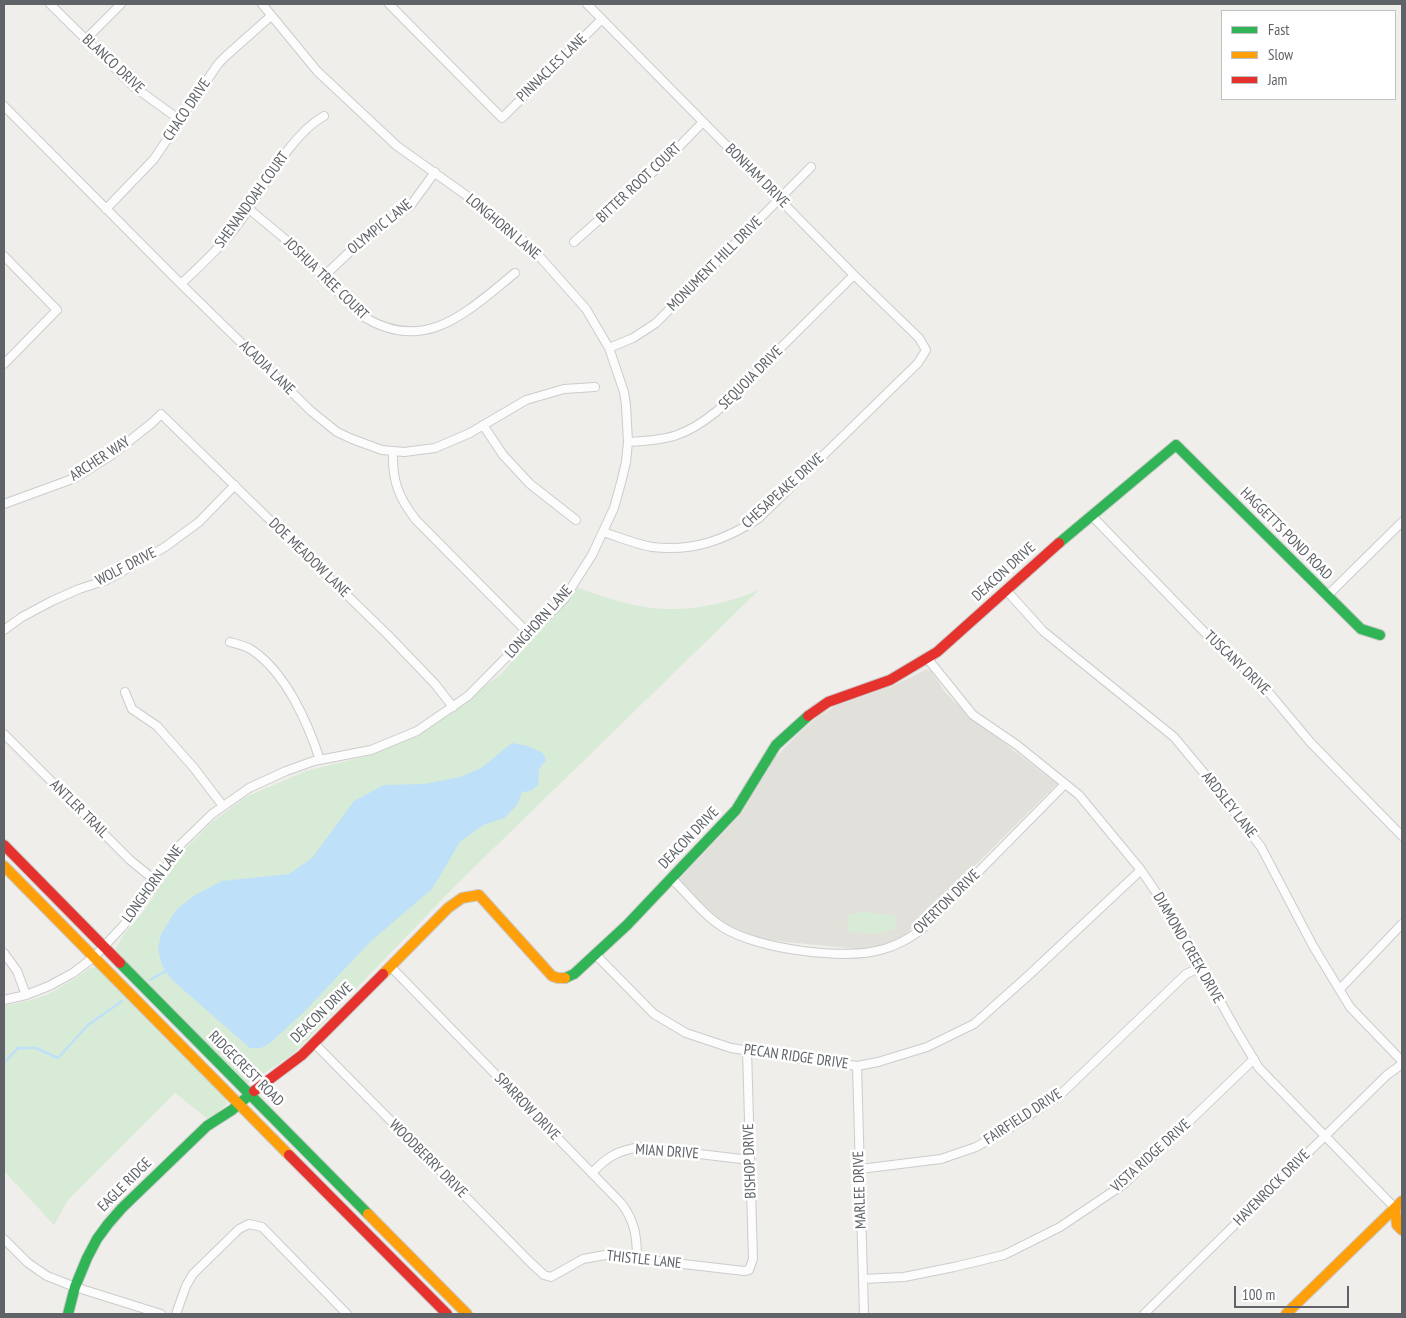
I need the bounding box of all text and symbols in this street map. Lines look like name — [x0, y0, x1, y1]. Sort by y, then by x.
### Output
legend — [1221, 10, 1396, 100]
text: Fast — [1268, 20, 1289, 39]
street label: PINNACLES LANE — [513, 30, 591, 106]
street label: BLANCO DRIVE — [78, 31, 148, 97]
text: Slow — [1268, 45, 1293, 64]
text: Jam — [1268, 70, 1287, 89]
street label: CHACO DRIVE — [160, 75, 214, 145]
street label: BITTER ROOT COURT — [593, 139, 685, 227]
street label: BONHAM DRIVE — [721, 140, 793, 212]
street label: SHENANDOAH COURT — [211, 149, 293, 251]
street label: LONGHORN LANE — [462, 191, 544, 263]
street label: OLYMPIC LANE — [344, 196, 416, 258]
street label: MONUMENT HILL DRIVE — [664, 213, 766, 315]
street label: JOSHUA TREE COURT — [280, 234, 372, 324]
street label: ACADIA LANE — [236, 337, 298, 399]
street label: SEQUOIA DRIVE — [715, 342, 787, 414]
street label: ARCHER WAY — [66, 433, 134, 485]
street label: CHESAPEAKE DRIVE — [738, 449, 828, 533]
street label: HAGGETTS POND ROAD — [1236, 484, 1336, 584]
street label: DOE MEADOW LANE — [265, 515, 353, 601]
street label: DEACON DRIVE — [969, 539, 1039, 605]
street label: WOLF DRIVE — [93, 544, 159, 590]
street label: LONGHORN LANE — [502, 582, 576, 662]
street label: TUSCANY DRIVE — [1200, 627, 1274, 699]
street label: ARDSLEY LANE — [1198, 768, 1260, 842]
street label: ANTLER TRAIL — [46, 776, 112, 842]
street label: DEACON DRIVE — [655, 803, 723, 873]
street label: LONGHORN LANE — [119, 842, 187, 926]
street label: OVERTON DRIVE — [910, 866, 984, 938]
street label: DIAMOND CREEK DRIVE — [1149, 889, 1227, 1007]
street label: DEACON DRIVE — [287, 979, 357, 1047]
street label: RIDGECREST ROAD — [205, 1028, 287, 1110]
street label: PECAN RIDGE DRIVE — [742, 1041, 850, 1073]
street label: SPARROW DRIVE — [490, 1070, 564, 1144]
street label: FAIRFIELD DRIVE — [981, 1085, 1065, 1149]
street label: WOODBERRY DRIVE — [385, 1116, 471, 1202]
street label: VISTA RIDGE DRIVE — [1108, 1116, 1194, 1196]
street label: BISHOP DRIVE — [740, 1123, 760, 1199]
street label: MIAN DRIVE — [635, 1141, 699, 1163]
street label: HAVENROCK DRIVE — [1230, 1146, 1314, 1230]
street label: MARLEE DRIVE — [850, 1151, 870, 1229]
street label: EAGLE RIDGE — [94, 1154, 156, 1216]
street label: THISTLE LANE — [606, 1247, 682, 1273]
scale bar — [1236, 1276, 1351, 1308]
text: 100 m — [1242, 1285, 1275, 1304]

